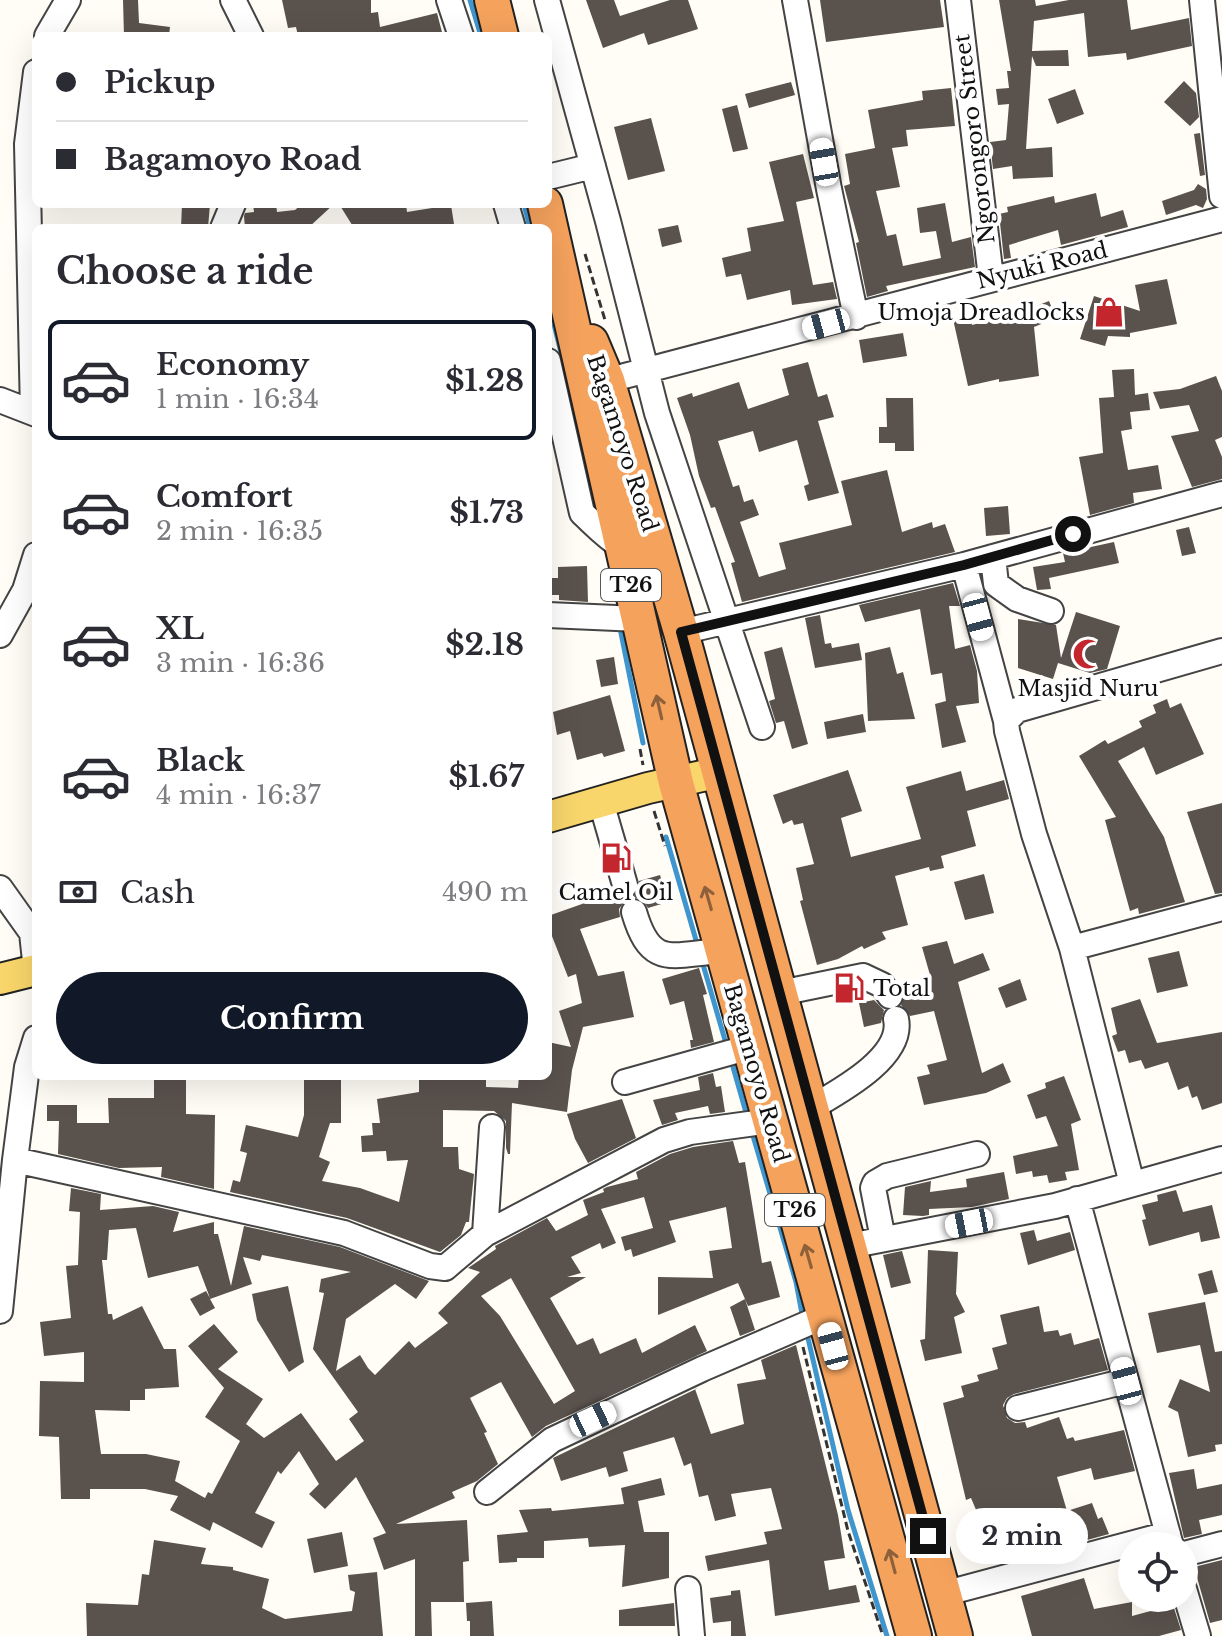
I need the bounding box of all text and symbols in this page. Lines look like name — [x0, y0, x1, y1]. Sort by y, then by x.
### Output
street label: Ngorongoro Street — [948, 32, 1001, 245]
text: Pickup — [104, 64, 215, 101]
car — [808, 136, 840, 188]
text: Bagamoyo Road — [104, 141, 361, 178]
street label: Nyuki Road — [974, 236, 1111, 295]
text: Choose a ride — [56, 249, 313, 294]
shop icon: Umoja Dreadlocks — [1092, 295, 1126, 329]
place label: Umoja Dreadlocks — [878, 299, 1085, 326]
car — [800, 306, 852, 342]
icon: car — [60, 344, 132, 416]
text: Economy — [156, 346, 309, 383]
street label: Bagamoyo Road — [581, 351, 664, 535]
text: $1.28 — [445, 362, 524, 399]
text: 1 min · 16:34 — [156, 383, 319, 415]
icon: car — [60, 476, 132, 548]
text: Comfort — [156, 478, 293, 515]
text: $1.73 — [450, 494, 524, 531]
text: 2 min · 16:35 — [156, 515, 323, 547]
route start — [1055, 516, 1091, 552]
road number: T26 — [601, 569, 661, 601]
car — [960, 591, 996, 643]
icon: car — [60, 608, 132, 680]
text: XL — [156, 610, 204, 647]
text: $2.18 — [445, 626, 524, 663]
mosque icon: Masjid Nuru — [1071, 637, 1105, 671]
text: 3 min · 16:36 — [156, 647, 325, 679]
place label: Masjid Nuru — [1018, 675, 1159, 702]
one-way arrow — [651, 695, 666, 720]
icon: car — [60, 740, 132, 812]
text: Black — [156, 742, 244, 779]
text: $1.67 — [448, 758, 524, 795]
text: 4 min · 16:37 — [156, 779, 320, 811]
fuel station icon: Camel Oil — [599, 841, 633, 875]
icon: cash — [56, 870, 100, 914]
text: Cash — [120, 874, 195, 911]
text: 490 m — [442, 876, 528, 908]
place label: Camel Oil — [559, 879, 673, 906]
one-way arrow — [700, 886, 715, 912]
fuel station icon: Total — [832, 971, 866, 1005]
button: Confirm — [56, 972, 528, 1064]
place label: Total — [873, 975, 930, 1002]
street label: Bagamoyo Road — [718, 981, 795, 1166]
road number: T26 — [765, 1194, 825, 1226]
car — [943, 1207, 995, 1239]
one-way arrow — [800, 1244, 815, 1270]
car — [815, 1320, 851, 1372]
car — [1108, 1355, 1144, 1407]
car — [566, 1398, 620, 1440]
callout: 2 min — [956, 1508, 1088, 1564]
route end — [910, 1518, 946, 1554]
text: 2 min — [982, 1520, 1062, 1552]
map controls — [1118, 1532, 1198, 1612]
button: locate — [1118, 1532, 1198, 1612]
one-way arrow — [884, 1548, 899, 1574]

